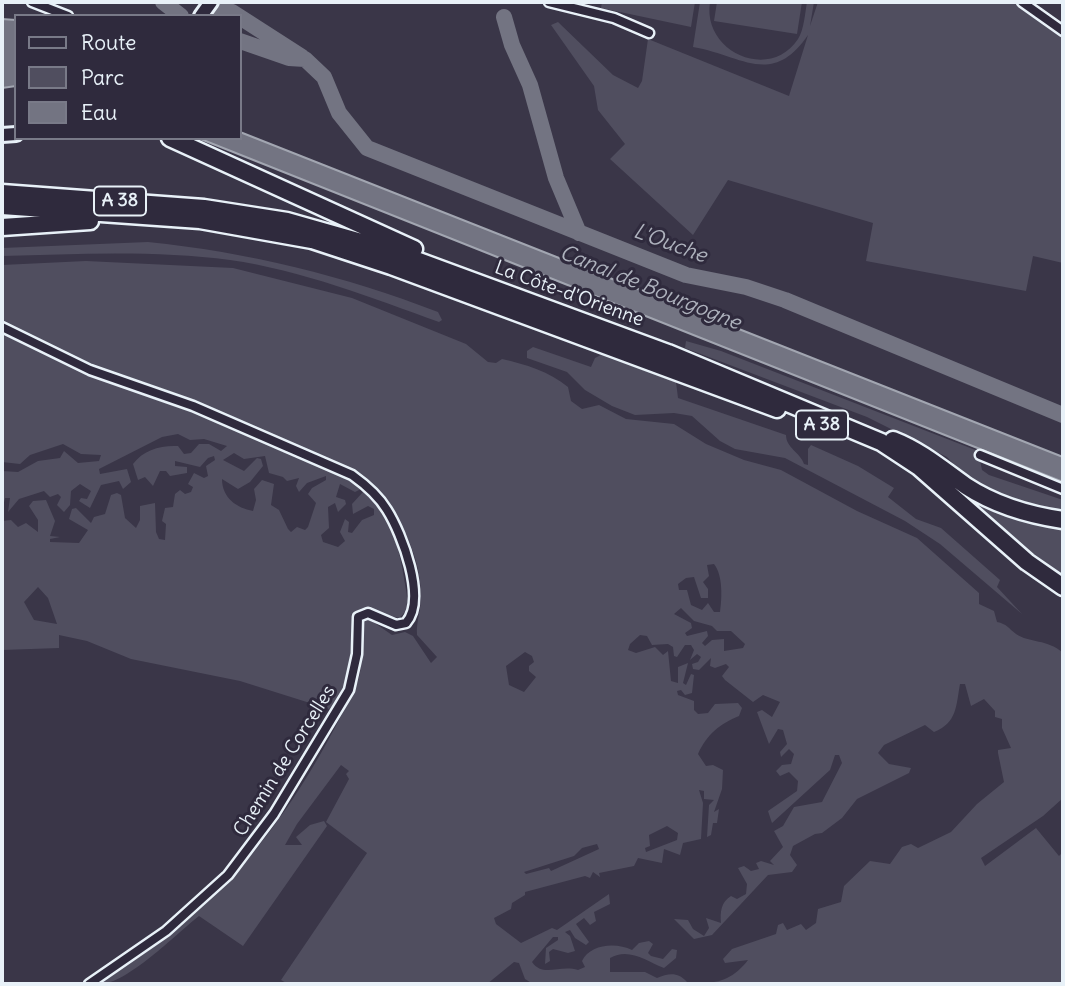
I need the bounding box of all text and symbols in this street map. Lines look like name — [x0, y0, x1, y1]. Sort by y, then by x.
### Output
legend — [14, 14, 242, 140]
text: Route — [81, 29, 136, 56]
text: Parc — [81, 64, 124, 91]
text: Eau — [81, 99, 117, 126]
road number: A 38 — [94, 186, 146, 216]
water label: L'Ouche — [630, 219, 710, 269]
water label: Canal de Bourgogne — [556, 240, 744, 336]
street label: La Côte-d'Orienne — [491, 256, 647, 332]
road number: A 38 — [796, 410, 848, 440]
street label: Chemin de Corcelles — [229, 681, 341, 841]

